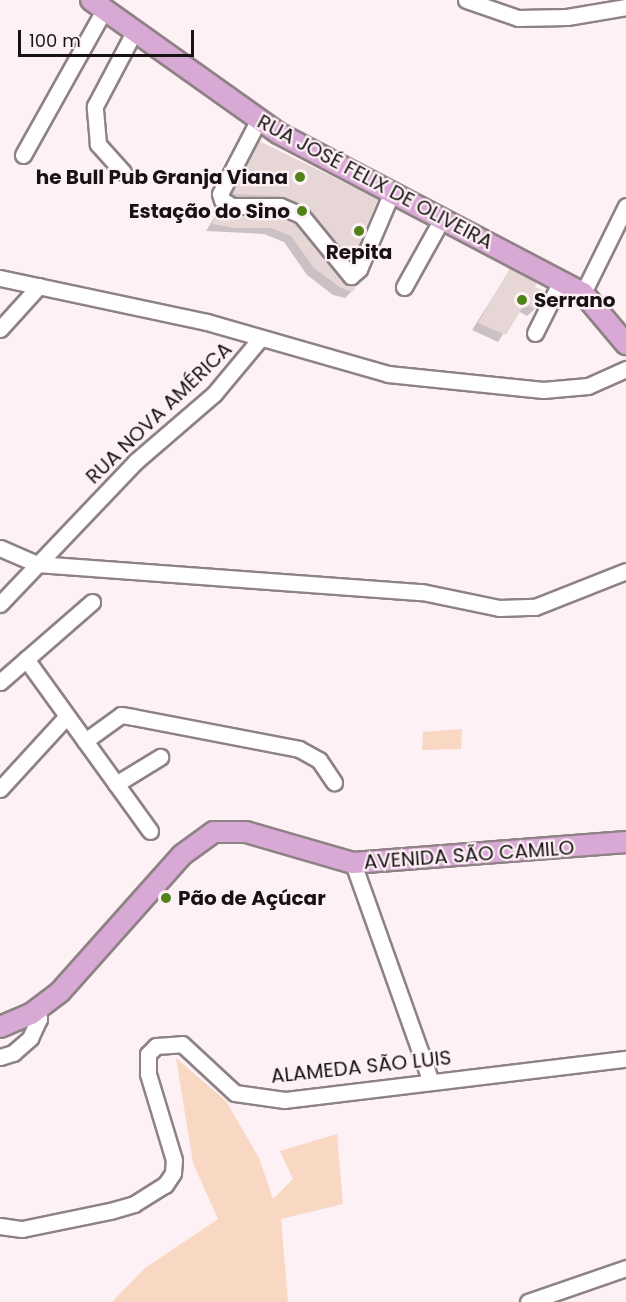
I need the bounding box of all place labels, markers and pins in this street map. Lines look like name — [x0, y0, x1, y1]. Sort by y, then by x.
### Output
place label: he Bull Pub Granja Viana — [36, 165, 288, 189]
marker: he Bull Pub Granja Viana — [293, 170, 307, 184]
place label: Estação do Sino — [129, 199, 290, 223]
marker: Estação do Sino — [295, 204, 309, 218]
marker: Repita — [352, 224, 366, 238]
place label: Repita — [326, 240, 392, 264]
place label: Serrano — [534, 288, 616, 312]
marker: Serrano — [515, 293, 529, 307]
place label: Pão de Açúcar — [178, 886, 326, 910]
marker: Pão de Açúcar — [159, 891, 173, 905]

